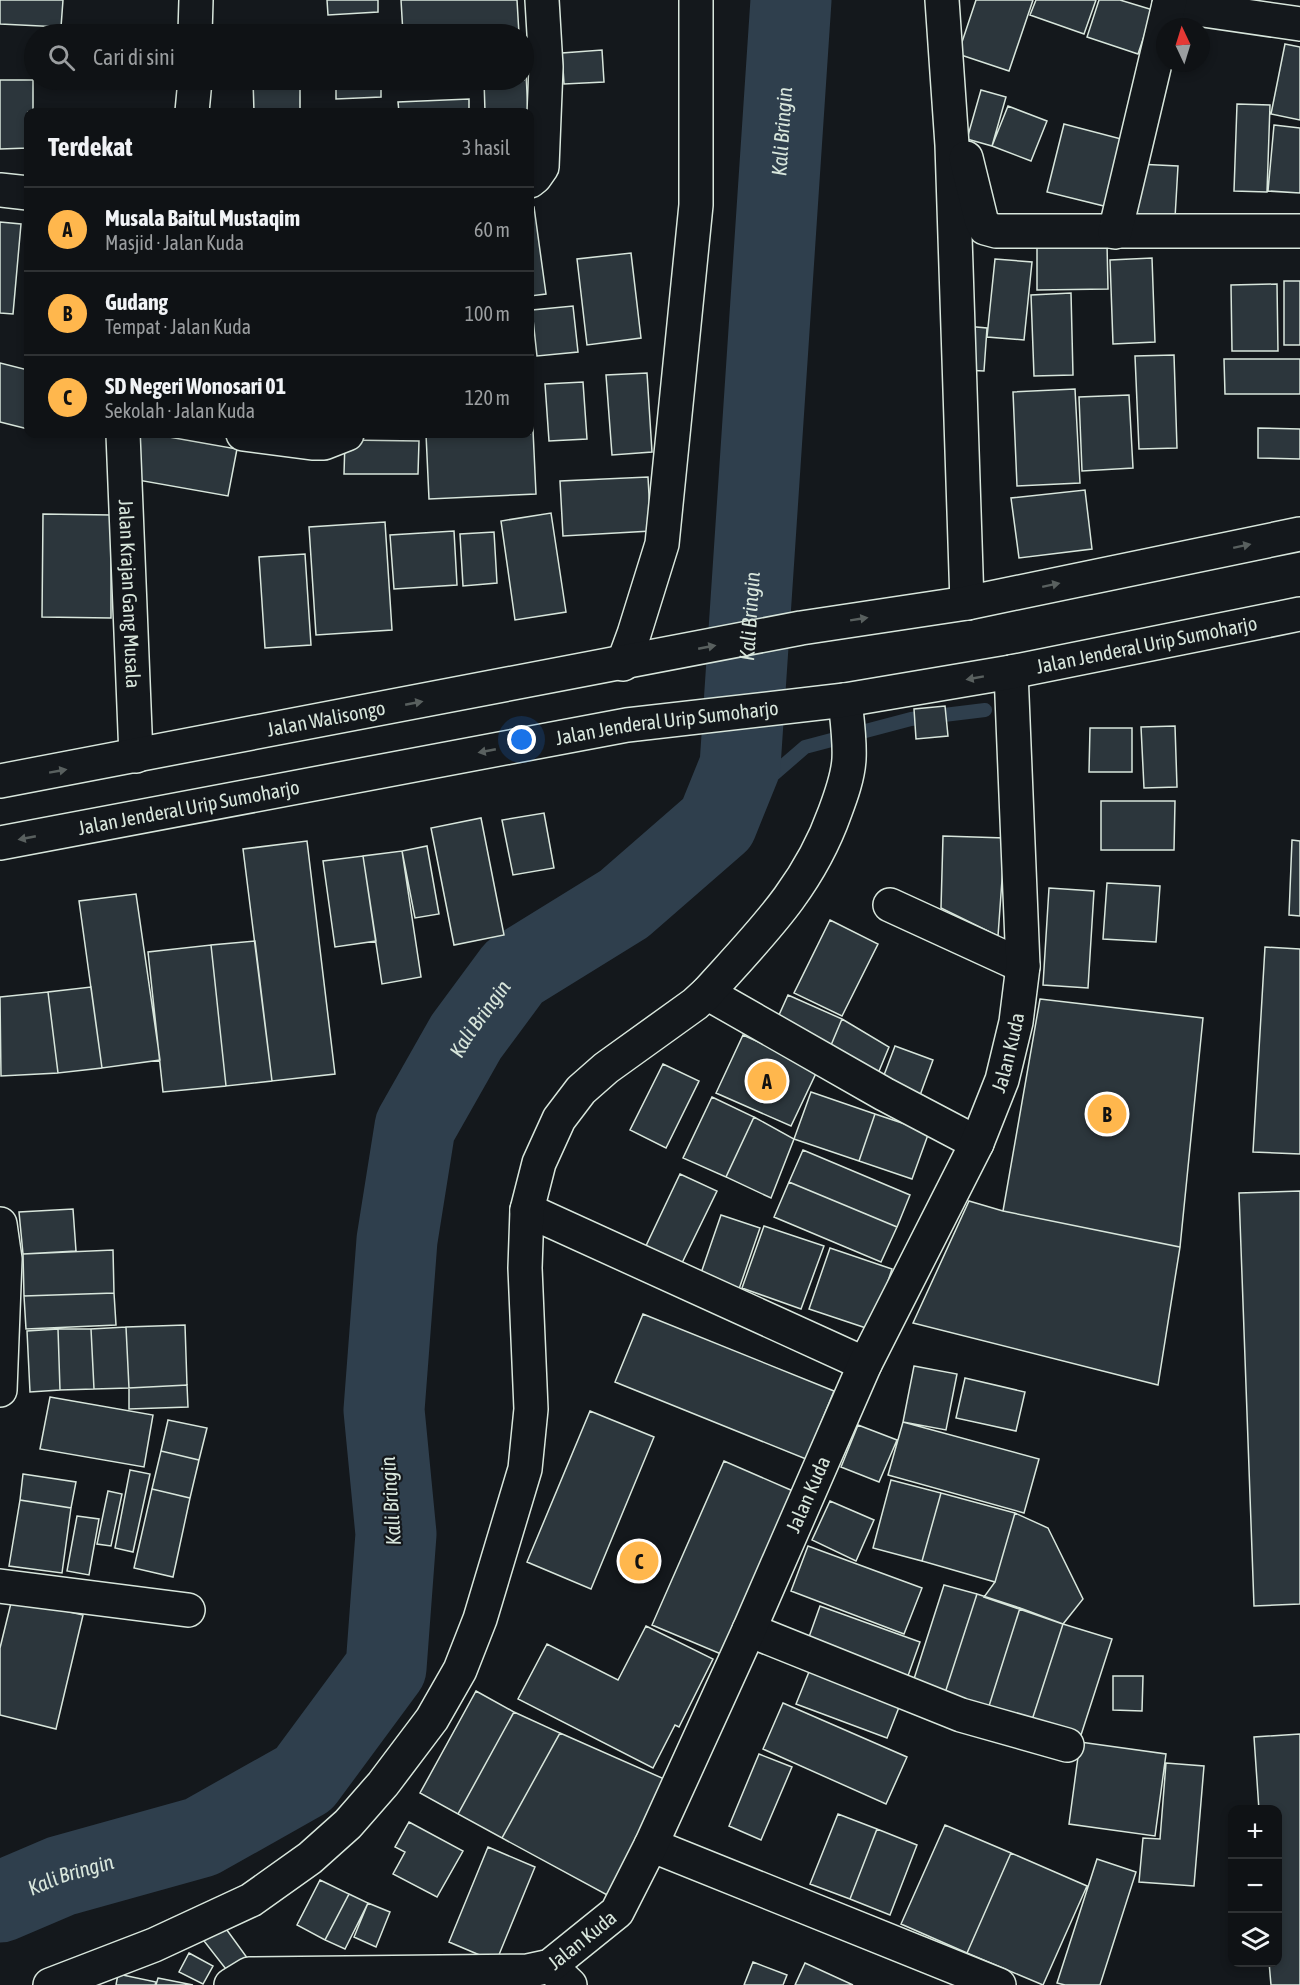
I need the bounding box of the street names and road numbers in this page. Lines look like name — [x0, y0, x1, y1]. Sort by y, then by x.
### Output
street label: Jalan Krajan Gang Musala — [115, 499, 145, 689]
street label: Jalan Jenderal Urip Sumoharjo — [1034, 611, 1259, 678]
street label: Jalan Walisongo — [265, 696, 387, 741]
street label: Jalan Jenderal Urip Sumoharjo — [554, 696, 780, 749]
street label: Jalan Jenderal Urip Sumoharjo — [76, 775, 301, 839]
street label: Jalan Kuda — [986, 1012, 1028, 1095]
street label: Jalan Kuda — [781, 1453, 834, 1536]
street label: Jalan Kuda — [543, 1905, 621, 1974]

